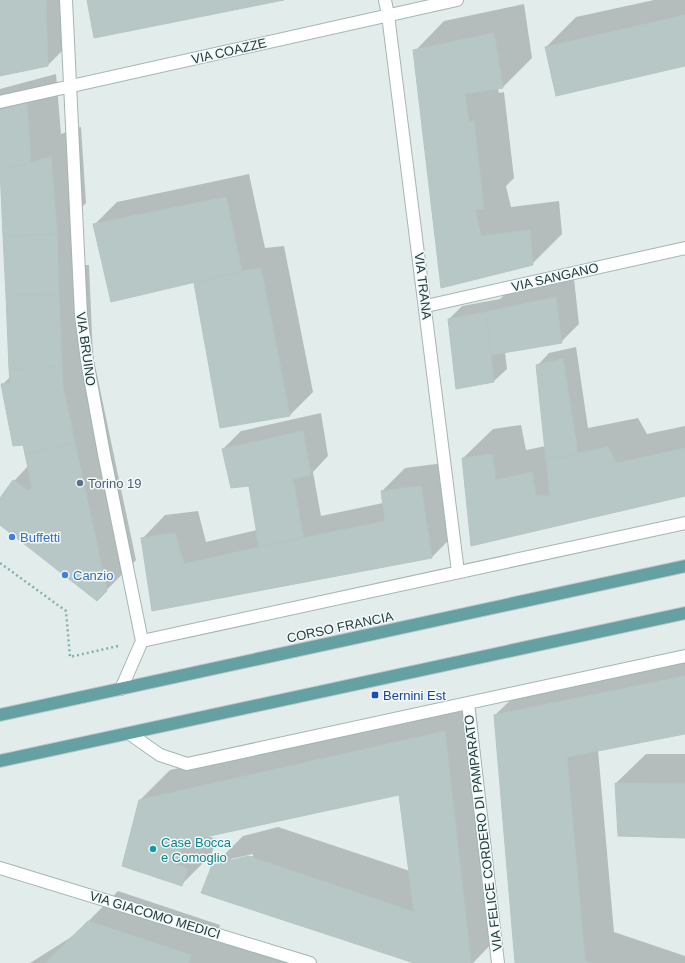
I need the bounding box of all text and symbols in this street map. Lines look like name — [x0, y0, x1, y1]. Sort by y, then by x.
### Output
street label: VIA COAZZE — [190, 35, 268, 67]
street label: VIA TRANA — [411, 251, 435, 321]
street label: VIA SANGANO — [510, 260, 600, 294]
street label: VIA BRUINO — [73, 311, 99, 387]
place label: Torino 19 — [88, 476, 141, 491]
marker: Torino 19 — [75, 478, 85, 488]
place label: Buffetti — [20, 530, 60, 545]
marker: Buffetti — [7, 532, 17, 542]
place label: Canzio — [73, 568, 113, 583]
marker: Canzio — [60, 570, 70, 580]
street label: CORSO FRANCIA — [285, 608, 395, 646]
place label: Bernini Est — [383, 688, 446, 703]
marker: Bernini Est — [370, 690, 380, 700]
street label: VIA FELICE CORDERO DI PAMPARATO — [461, 714, 505, 952]
place label: Case Bocca e Comoglio — [161, 835, 232, 865]
marker: Case Bocca e Comoglio — [148, 844, 158, 854]
street label: VIA GIACOMO MEDICI — [88, 888, 222, 942]

